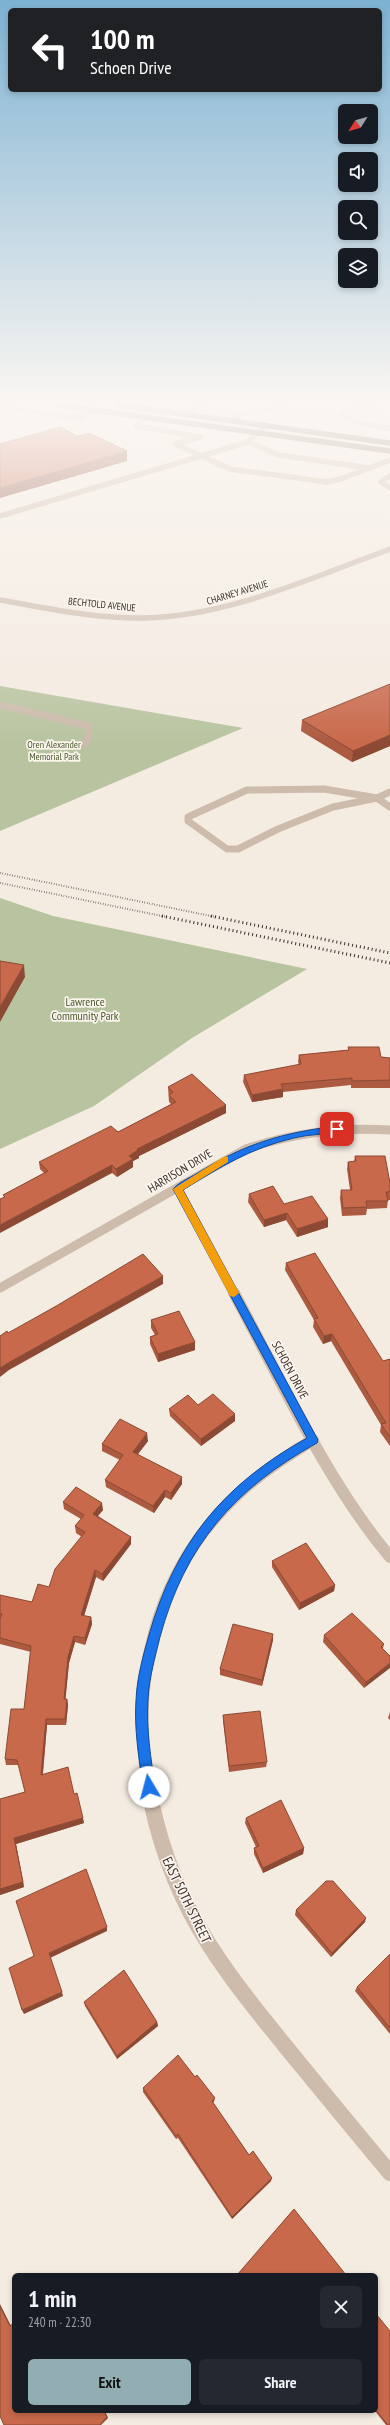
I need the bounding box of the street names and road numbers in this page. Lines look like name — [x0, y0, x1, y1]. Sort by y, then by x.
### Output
street label: CHARNEY AVENUE — [205, 577, 269, 608]
street label: BECHTOLD AVENUE — [67, 594, 136, 615]
street label: HARRISON DRIVE — [145, 1145, 215, 1196]
street label: SCHOEN DRIVE — [269, 1338, 312, 1401]
street label: EAST 50TH STREET — [158, 1854, 216, 1947]

